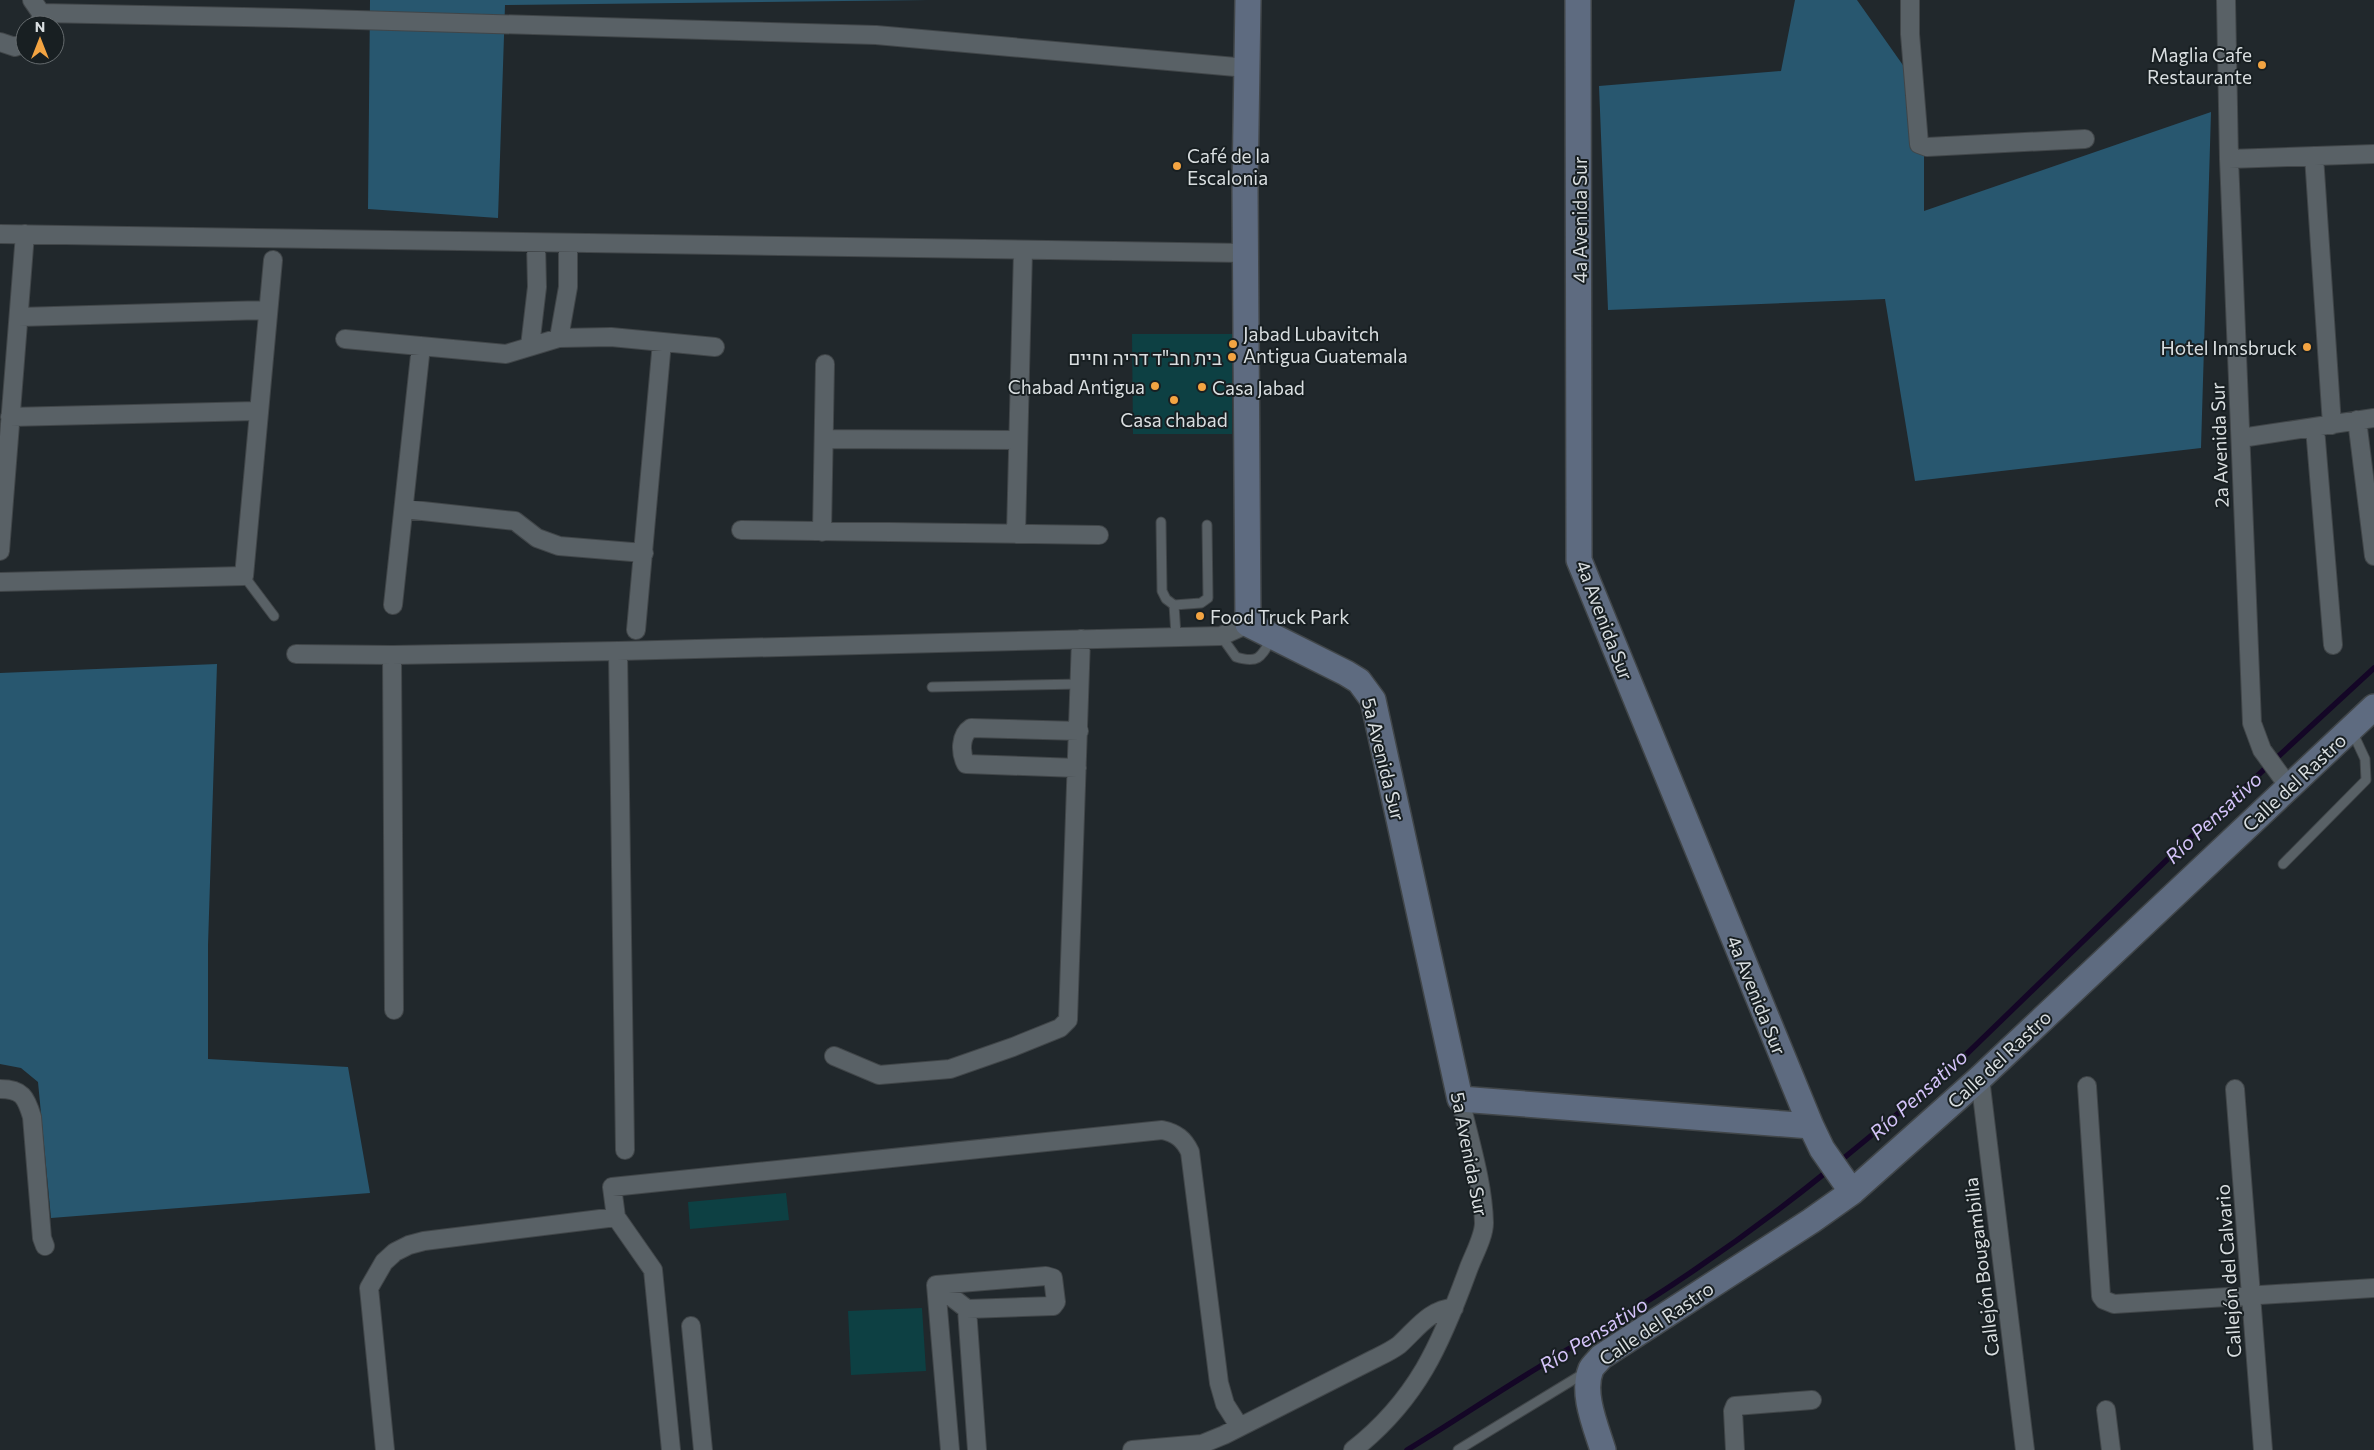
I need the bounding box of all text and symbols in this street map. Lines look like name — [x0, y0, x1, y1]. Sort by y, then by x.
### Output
north arrow — [15, 15, 65, 65]
text: N — [35, 18, 45, 35]
place label: Maglia Cafe Restaurante — [2147, 43, 2252, 88]
marker: Maglia Cafe Restaurante — [2256, 59, 2268, 71]
place label: Café de la Escalonia — [1187, 144, 1270, 189]
street label: 4a Avenida Sur — [1568, 156, 1591, 283]
marker: Café de la Escalonia — [1171, 160, 1183, 172]
place label: Jabad Lubavitch Antigua Guatemala — [1243, 322, 1408, 367]
place label: Hotel Innsbruck — [2161, 336, 2297, 359]
marker: Jabad Lubavitch Antigua Guatemala — [1227, 338, 1239, 350]
marker: Hotel Innsbruck — [2301, 341, 2313, 353]
place label: בית חב"ד דריה וחיים — [1068, 346, 1222, 369]
marker: בית חב"ד דריה וחיים — [1226, 351, 1238, 363]
place label: Chabad Antigua — [1008, 375, 1145, 398]
place label: Casa Jabad — [1212, 376, 1305, 399]
marker: Chabad Antigua — [1149, 380, 1161, 392]
marker: Casa Jabad — [1196, 381, 1208, 393]
street label: 2a Avenida Sur — [2205, 381, 2233, 508]
marker: Casa chabad — [1168, 394, 1180, 406]
place label: Casa chabad — [1120, 408, 1228, 431]
street label: 4a Avenida Sur — [1572, 557, 1639, 684]
place label: Food Truck Park — [1210, 605, 1350, 628]
marker: Food Truck Park — [1194, 610, 1206, 622]
street label: 5a Avenida Sur — [1358, 695, 1410, 823]
street label: Calle del Rastro — [2237, 728, 2351, 836]
water label: Río Pensativo — [2160, 766, 2266, 868]
street label: 4a Avenida Sur — [1723, 932, 1791, 1058]
street label: Calle del Rastro — [1942, 1005, 2056, 1113]
water label: Río Pensativo — [1864, 1044, 1972, 1144]
street label: 5a Avenida Sur — [1447, 1090, 1493, 1218]
street label: Callejón Bougambilia — [1959, 1176, 2003, 1358]
street label: Callejón del Calvario — [2210, 1183, 2246, 1359]
street label: Calle del Rastro — [1594, 1276, 1718, 1370]
water label: Río Pensativo — [1534, 1291, 1652, 1377]

